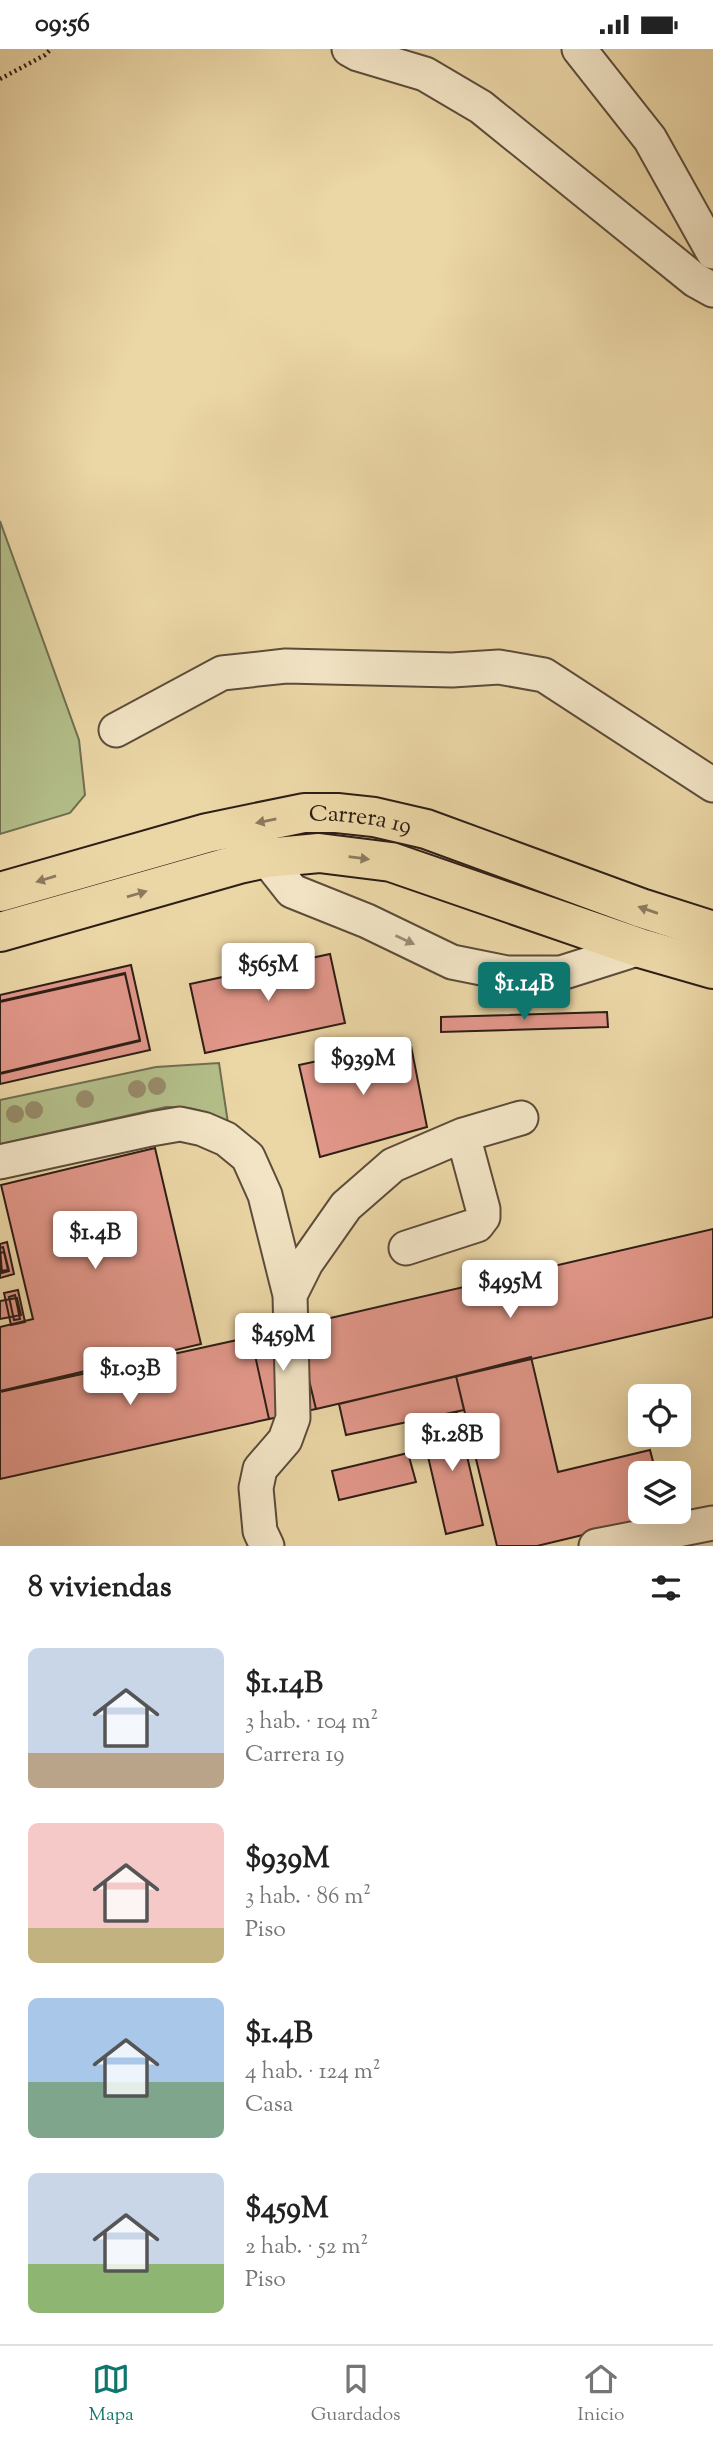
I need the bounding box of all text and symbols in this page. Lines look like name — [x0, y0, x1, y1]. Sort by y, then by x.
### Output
text: 09:56 — [35, 6, 90, 43]
street label: Carrera 19 — [309, 798, 415, 844]
one-way arrow — [255, 815, 277, 826]
one-way arrow — [348, 853, 370, 864]
one-way arrow — [35, 874, 56, 884]
one-way arrow — [126, 888, 147, 898]
one-way arrow — [638, 904, 659, 915]
one-way arrow — [395, 935, 415, 946]
pin: $565M — [219, 943, 317, 1003]
text: $565M — [238, 949, 298, 982]
pin: $1.14B — [467, 963, 581, 1022]
text: $1.14B — [494, 968, 554, 1001]
pin: $939M — [314, 1037, 412, 1097]
text: $939M — [331, 1043, 395, 1076]
pin: $1.4B — [46, 1211, 144, 1271]
text: $1.4B — [69, 1217, 121, 1250]
pin: $495M — [461, 1261, 559, 1320]
text: $495M — [478, 1266, 542, 1299]
pin: $459M — [234, 1313, 332, 1373]
text: $459M — [251, 1319, 315, 1352]
pin: $1.03B — [73, 1347, 187, 1407]
text: $1.03B — [99, 1353, 161, 1386]
map controls — [628, 1384, 691, 1524]
button: locate — [628, 1384, 691, 1447]
pin: $1.28B — [395, 1413, 509, 1473]
text: $1.28B — [421, 1419, 483, 1452]
button: layers — [628, 1461, 691, 1524]
text: 8 viviendas — [28, 1567, 172, 1610]
icon: filters — [647, 1569, 685, 1607]
text: $1.14B — [245, 1663, 323, 1706]
icon: home — [84, 1676, 168, 1760]
text: 3 hab. · 104 m² — [245, 1706, 378, 1739]
text: Carrera 19 — [245, 1739, 344, 1772]
text: $939M — [245, 1838, 330, 1881]
icon: home — [84, 1851, 168, 1935]
text: 3 hab. · 86 m² — [245, 1881, 371, 1914]
text: Piso — [245, 1914, 286, 1947]
text: $1.4B — [245, 2013, 313, 2056]
icon: home — [84, 2026, 168, 2110]
text: 4 hab. · 124 m² — [245, 2056, 381, 2089]
text: Casa — [245, 2089, 293, 2122]
text: $459M — [245, 2188, 329, 2231]
icon: home — [84, 2201, 168, 2285]
text: 2 hab. · 52 m² — [245, 2231, 368, 2264]
text: Piso — [245, 2264, 286, 2297]
tab: Mapa — [88, 2360, 134, 2429]
tab: Guardados — [311, 2360, 401, 2429]
tab: Inicio — [577, 2360, 625, 2429]

